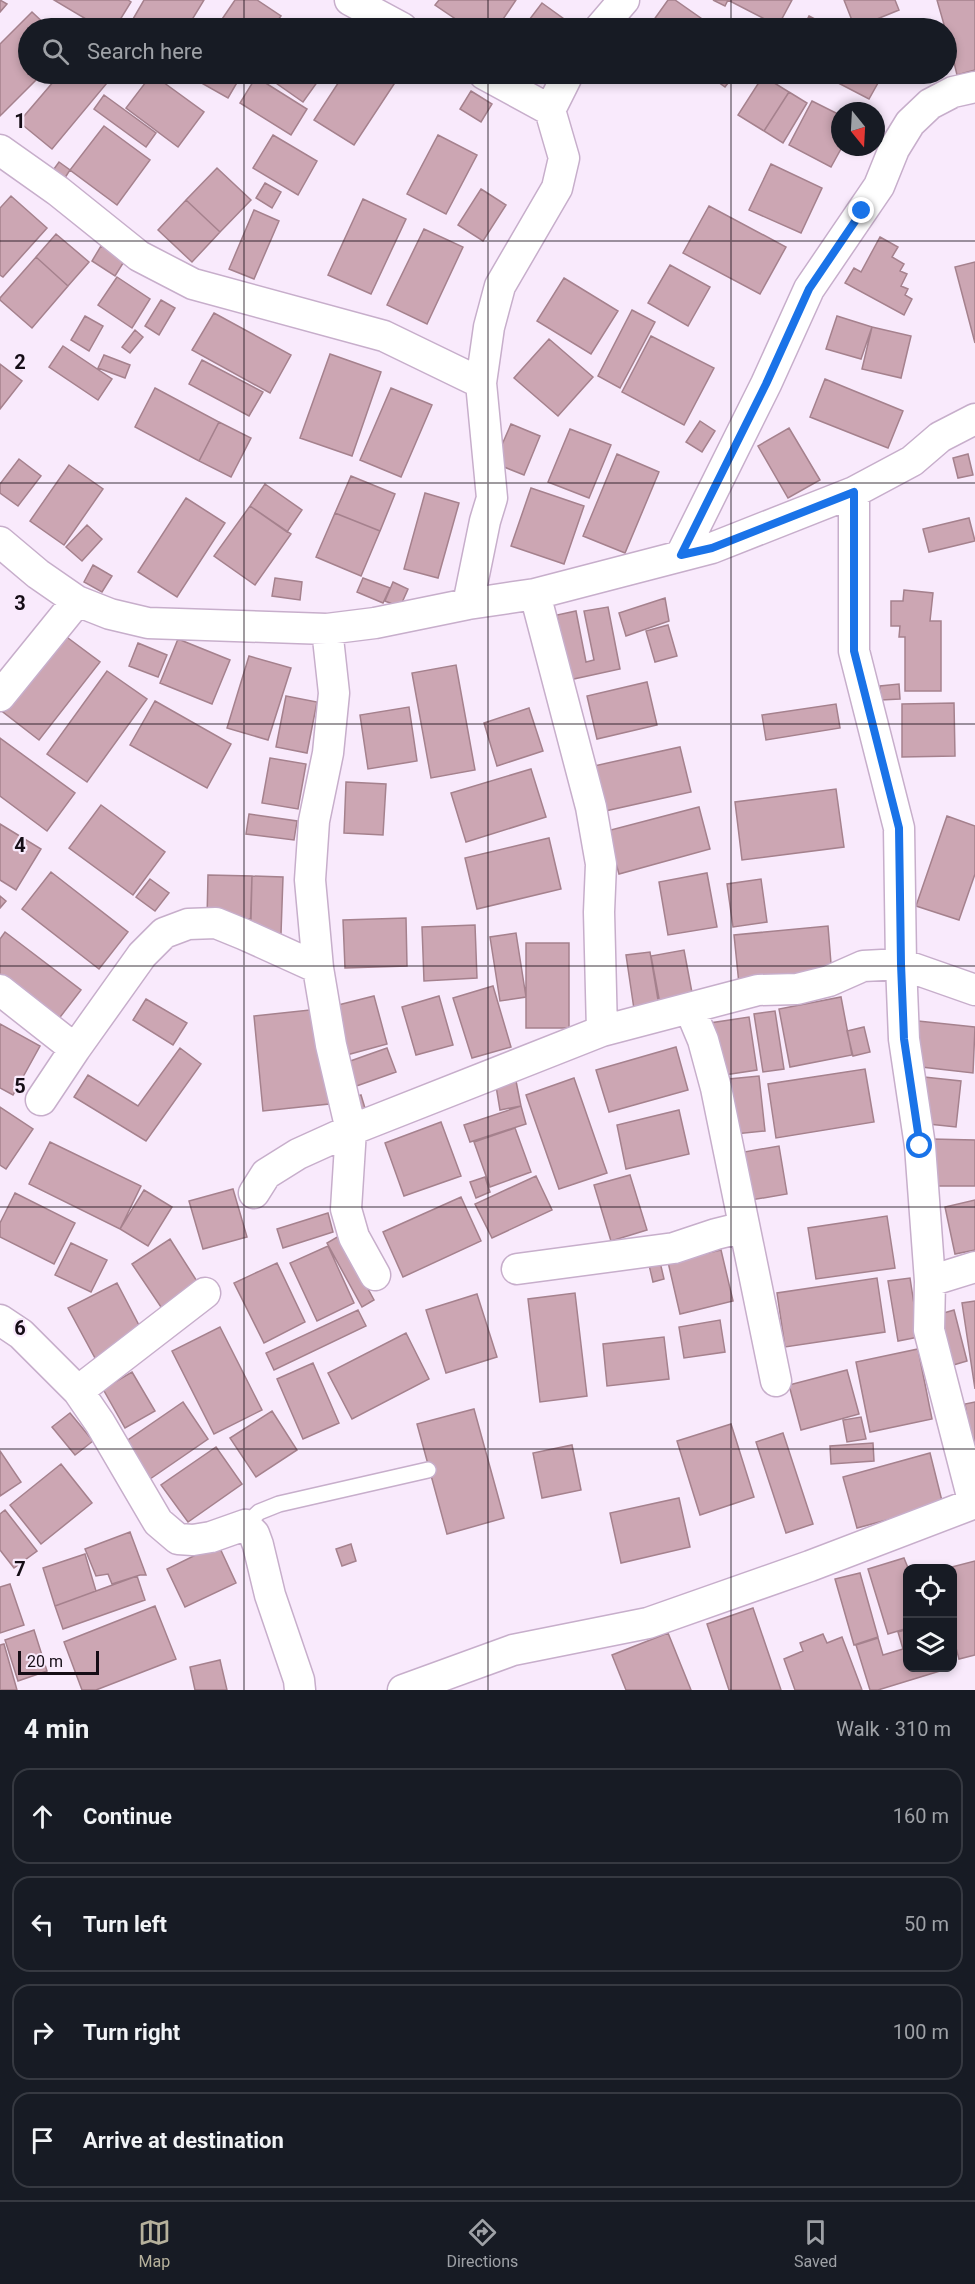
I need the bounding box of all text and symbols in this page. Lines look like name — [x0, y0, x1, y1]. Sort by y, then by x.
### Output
search box — [18, 18, 957, 84]
icon: search — [39, 35, 72, 68]
text: Search here — [87, 39, 203, 64]
north arrow — [831, 102, 885, 156]
text: 1 — [14, 109, 26, 133]
route end — [848, 197, 874, 223]
text: 2 — [14, 350, 26, 374]
text: 3 — [14, 591, 26, 615]
text: 4 — [14, 833, 26, 857]
text: 5 — [14, 1074, 26, 1098]
route start — [906, 1132, 932, 1158]
text: 6 — [14, 1316, 26, 1340]
text: 7 — [14, 1557, 26, 1581]
map controls — [903, 1564, 957, 1672]
button: locate — [903, 1564, 957, 1618]
button: layers — [903, 1618, 957, 1672]
scale bar — [18, 1648, 99, 1676]
text: 20 m — [27, 1652, 63, 1671]
text: 4 min — [24, 1714, 89, 1744]
text: Walk · 310 m — [836, 1717, 951, 1741]
icon: ahead — [26, 1800, 59, 1833]
text: Continue — [83, 1804, 172, 1829]
text: 160 m — [893, 1804, 949, 1828]
icon: left — [26, 1908, 59, 1941]
text: Turn left — [83, 1912, 167, 1937]
text: 50 m — [904, 1912, 949, 1936]
icon: right — [26, 2016, 59, 2049]
text: Turn right — [83, 2020, 180, 2045]
text: 100 m — [893, 2020, 949, 2044]
icon: arrive — [26, 2124, 59, 2157]
text: Arrive at destination — [83, 2128, 284, 2153]
tab: Map — [138, 2216, 171, 2271]
tab: Directions — [446, 2216, 518, 2271]
tab: Saved — [794, 2216, 837, 2271]

